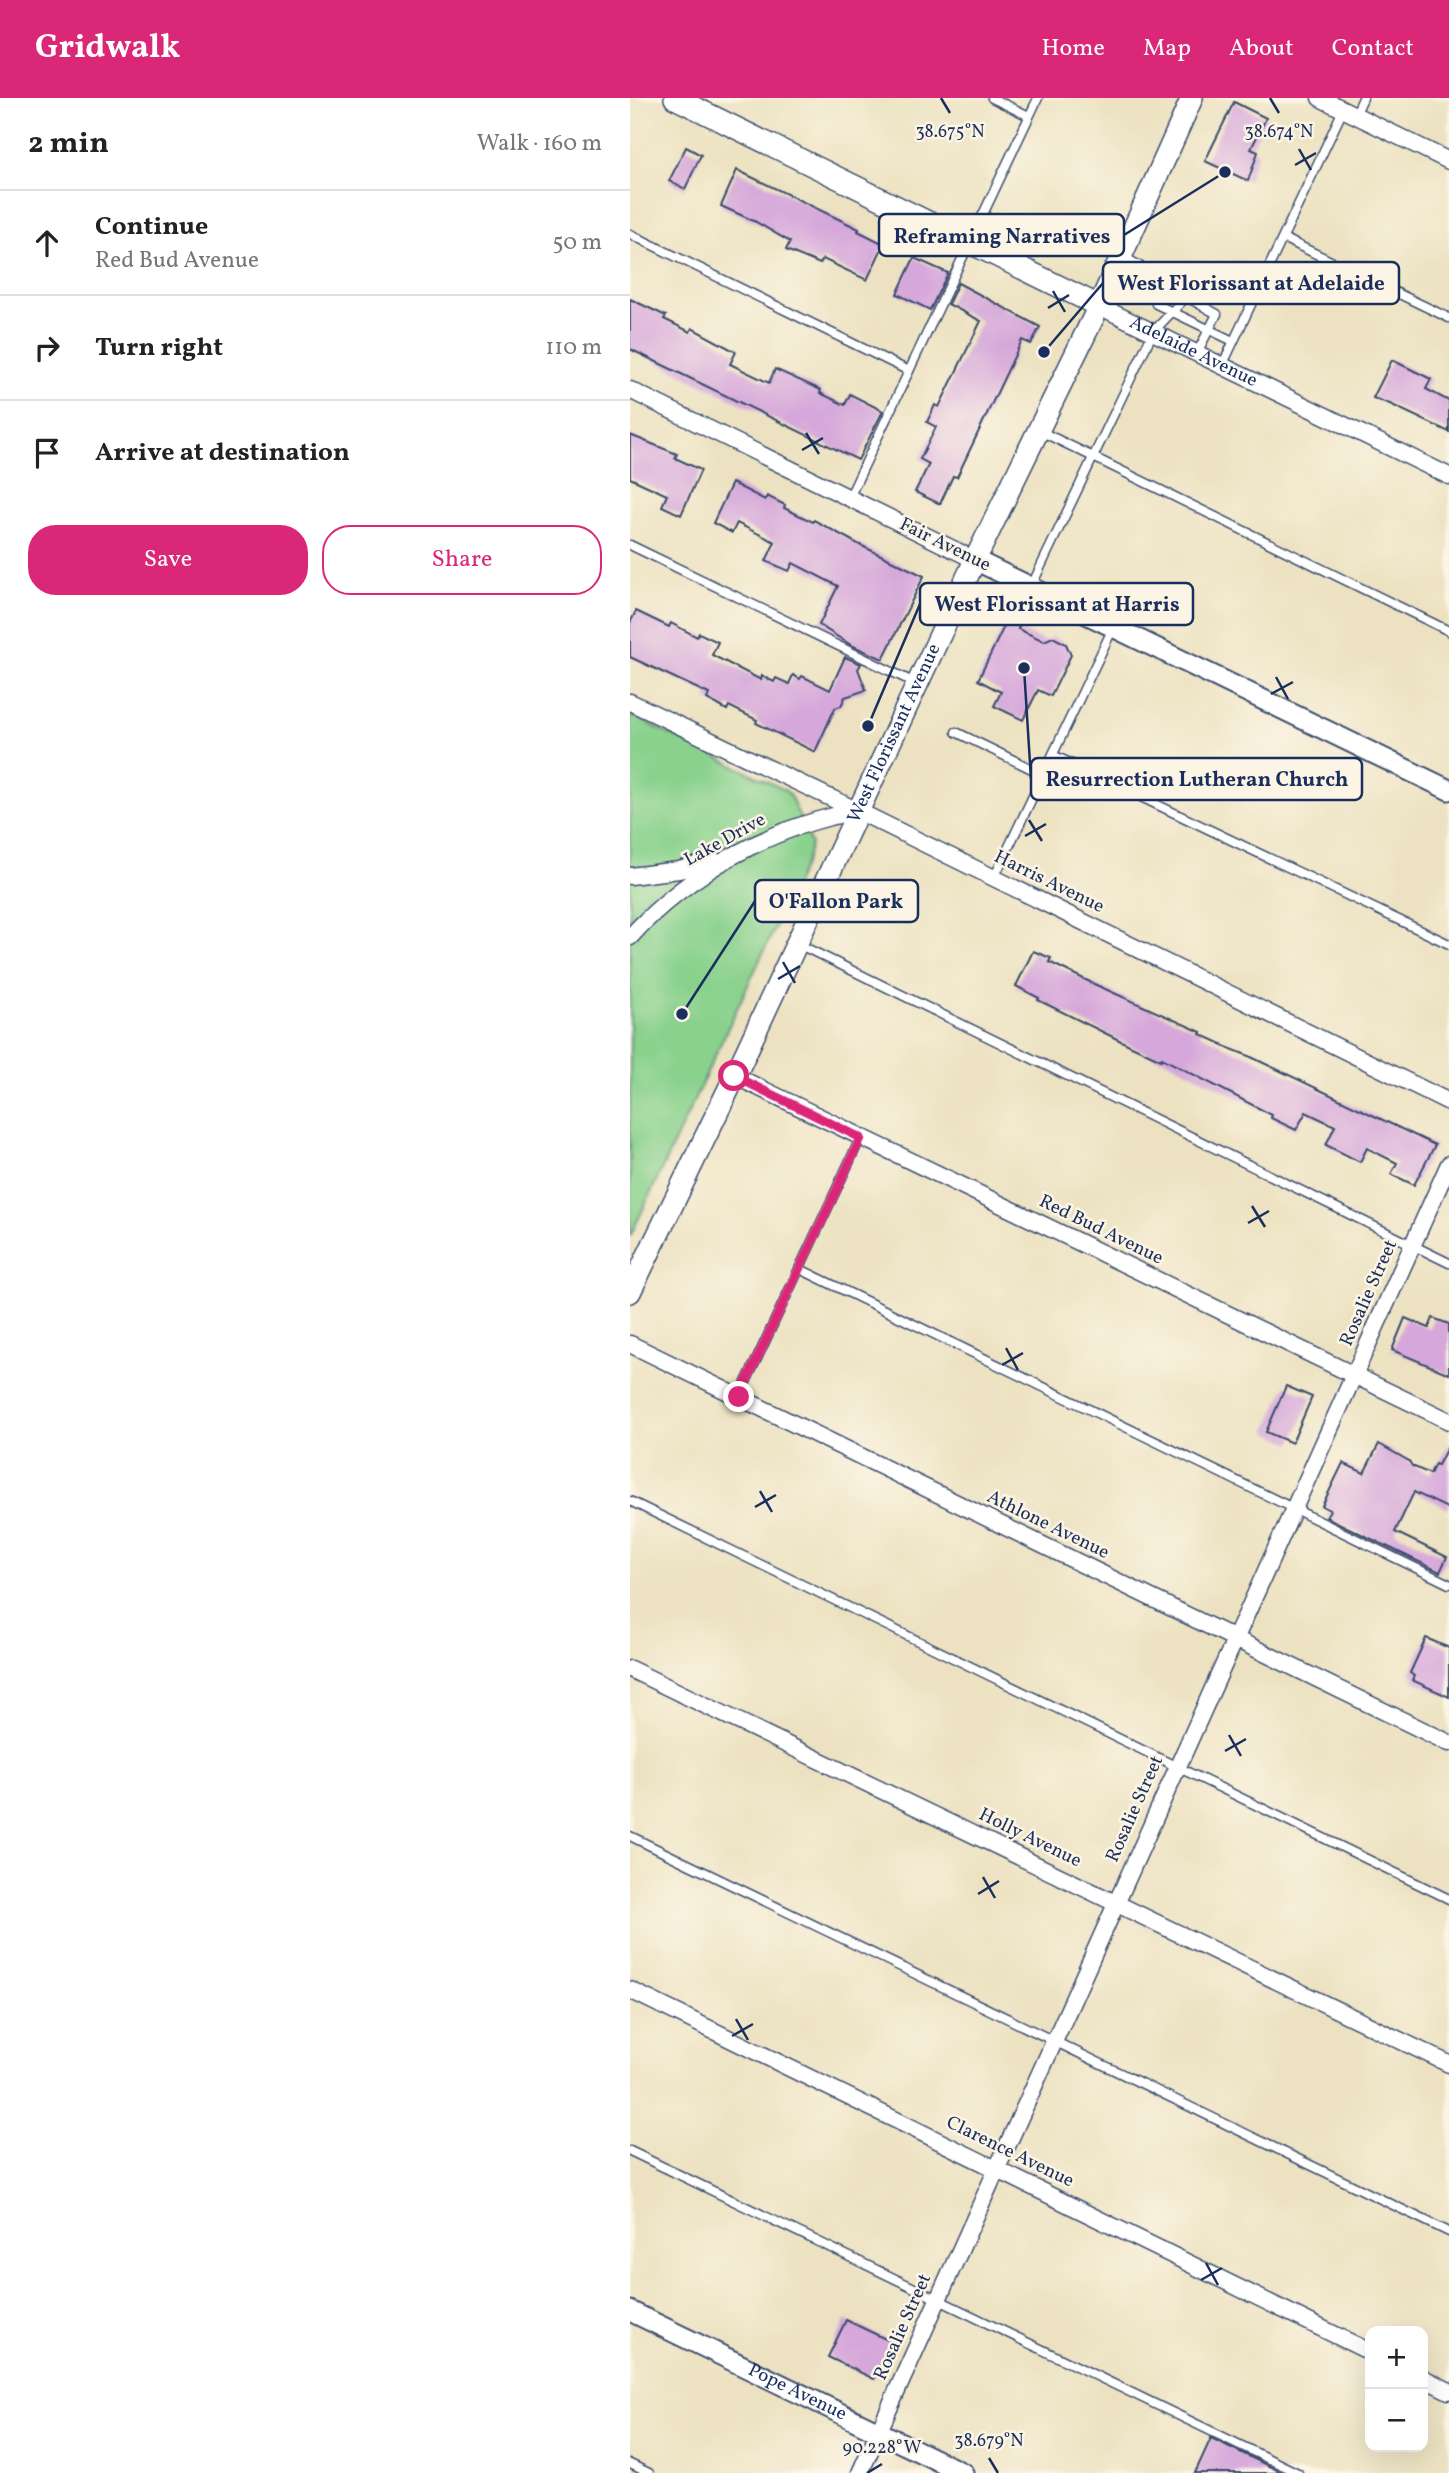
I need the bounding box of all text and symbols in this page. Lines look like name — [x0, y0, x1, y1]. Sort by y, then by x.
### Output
text: Gridwalk — [35, 26, 180, 72]
text: Home — [1041, 32, 1105, 66]
text: Map — [1143, 32, 1191, 66]
text: About — [1229, 32, 1294, 66]
text: Contact — [1332, 32, 1414, 66]
text: 38.675°N — [915, 120, 985, 145]
text: 38.674°N — [1245, 120, 1313, 145]
text: 2 min — [28, 123, 109, 165]
text: Walk · 160 m — [477, 128, 602, 160]
text: Continue — [95, 209, 208, 245]
callout: Reframing Narratives — [879, 214, 1124, 256]
text: Reframing Narratives — [893, 223, 1111, 252]
icon: ahead — [28, 224, 66, 262]
text: 50 m — [553, 227, 602, 259]
text: Red Bud Avenue — [95, 245, 259, 277]
callout: West Florissant at Adelaide — [1103, 262, 1399, 304]
text: West Florissant at Adelaide — [1117, 270, 1385, 299]
street label: Adelaide Avenue — [1125, 310, 1262, 394]
icon: right — [28, 329, 66, 367]
text: Turn right — [95, 330, 223, 366]
text: 110 m — [545, 332, 602, 364]
icon: arrive — [28, 434, 66, 472]
text: Arrive at destination — [95, 435, 350, 471]
street label: Fair Avenue — [895, 512, 995, 578]
button: Save — [28, 525, 308, 595]
button: Share — [322, 525, 602, 595]
callout: West Florissant at Harris — [920, 583, 1193, 625]
text: West Florissant at Harris — [934, 591, 1180, 620]
street label: West Florissant Avenue — [841, 639, 947, 827]
callout: Resurrection Lutheran Church — [1031, 758, 1362, 800]
text: Resurrection Lutheran Church — [1046, 766, 1349, 795]
street label: Lake Drive — [680, 807, 770, 873]
street label: Harris Avenue — [990, 844, 1108, 920]
callout: O'Fallon Park — [755, 880, 918, 922]
text: O'Fallon Park — [769, 888, 904, 917]
route start — [718, 1060, 749, 1091]
street label: Red Bud Avenue — [1034, 1189, 1168, 1271]
street label: Rosalie Street — [1334, 1235, 1404, 1351]
route end — [723, 1381, 754, 1412]
street label: Athlone Avenue — [982, 1484, 1114, 1566]
street label: Rosalie Street — [1100, 1751, 1170, 1867]
street label: Holly Avenue — [974, 1802, 1086, 1874]
street label: Clarence Avenue — [942, 2110, 1078, 2194]
street label: Rosalie Street — [868, 2269, 938, 2385]
map controls — [1365, 2326, 1428, 2452]
button: + — [1365, 2326, 1428, 2389]
street label: Pope Avenue — [744, 2357, 851, 2427]
button: − — [1365, 2389, 1428, 2452]
text: 38.679°N — [954, 2429, 1024, 2454]
text: 90.228°W — [843, 2436, 921, 2461]

